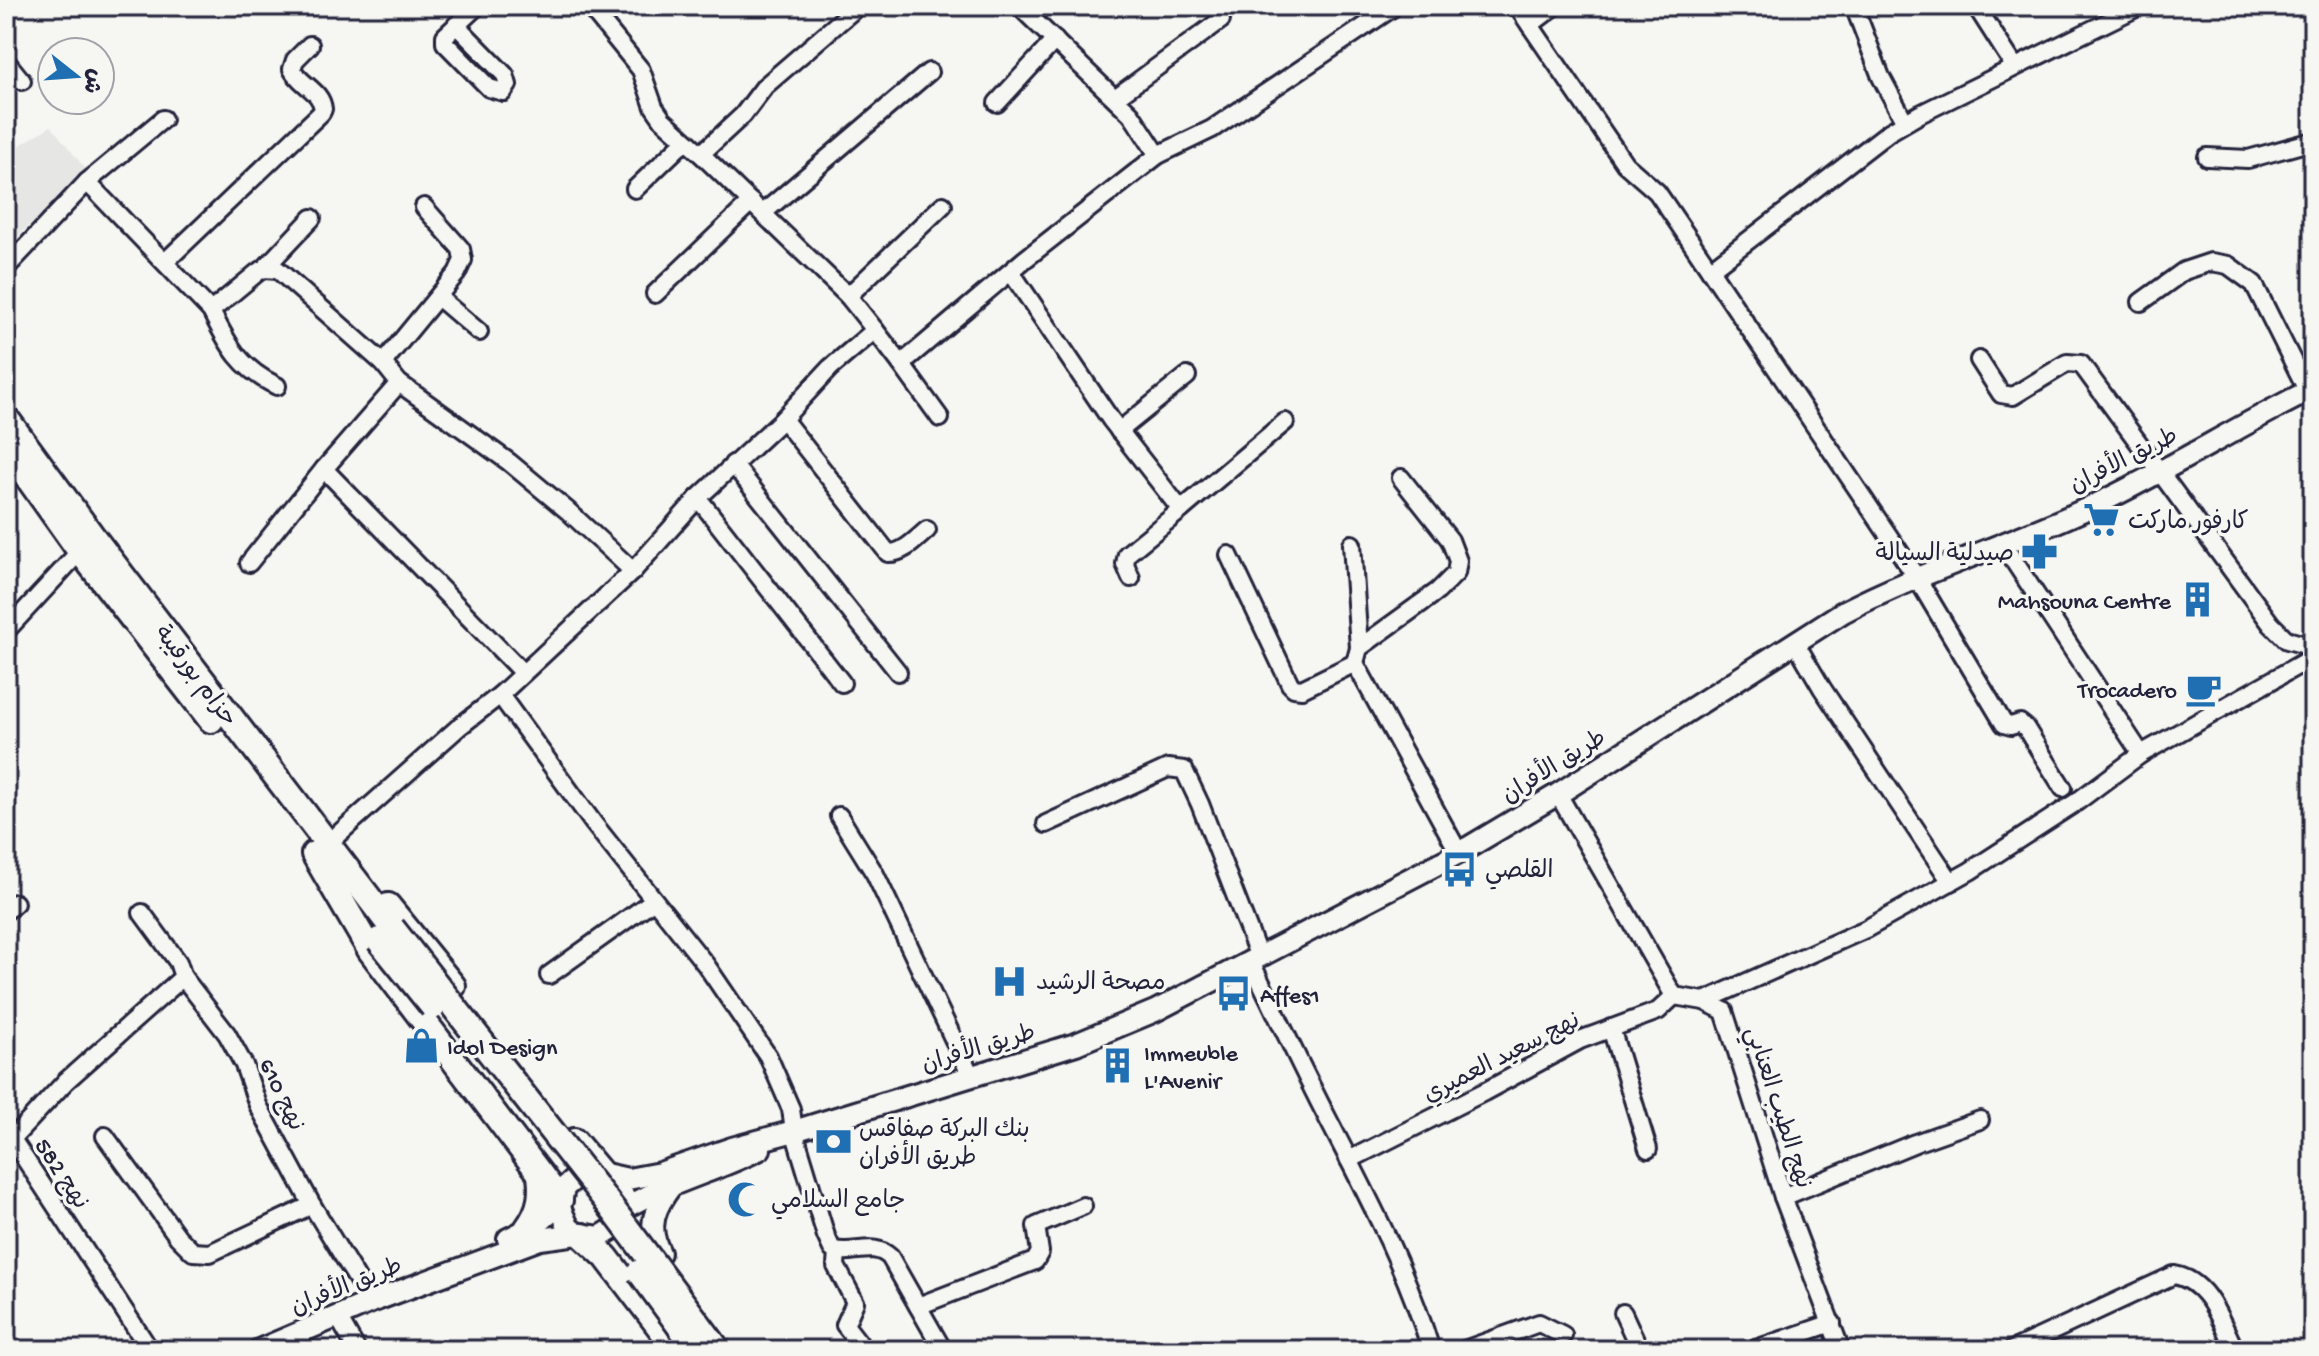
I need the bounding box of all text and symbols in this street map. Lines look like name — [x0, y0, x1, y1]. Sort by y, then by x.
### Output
north arrow — [36, 36, 116, 116]
text: ش — [75, 65, 107, 96]
street label: طريق الأفران — [2063, 417, 2184, 502]
supermarket icon: كارفور ماركت — [2083, 501, 2121, 539]
place label: كارفور ماركت — [2128, 509, 2249, 538]
pharmacy icon: صيدلية السيالة — [2021, 533, 2059, 571]
place label: صيدلية السيالة — [1875, 541, 2014, 570]
building icon: Mahsouna Centre — [2178, 581, 2216, 619]
place label: Mahsouna Centre — [1998, 589, 2172, 618]
street label: حزام بورقيبة — [147, 621, 242, 734]
cafe icon: Trocadero — [2184, 670, 2222, 708]
place label: Trocadero — [2076, 678, 2177, 707]
street label: طريق الأفران — [1494, 719, 1612, 811]
bus stop icon: القلصي — [1440, 850, 1478, 888]
place label: القلصي — [1485, 858, 1553, 890]
hospital icon: مصحة الرشيد — [991, 962, 1029, 1000]
place label: مصحة الرشيد — [1036, 970, 1166, 999]
bus stop icon: Affes1 — [1215, 975, 1253, 1013]
place label: Affes1 — [1260, 983, 1320, 1012]
street label: نهج سعيد العميري — [1419, 1007, 1586, 1111]
street label: طريق الأفران — [917, 1014, 1039, 1081]
street label: نهج الطيب العنابي — [1734, 1024, 1816, 1194]
shop icon: Idol Design — [402, 1027, 440, 1065]
place label: Idol Design — [447, 1035, 558, 1064]
place label: Immeuble L'Avenir — [1144, 1041, 1238, 1098]
building icon: Immeuble L'Avenir — [1099, 1047, 1137, 1085]
street label: نهج 610 — [250, 1055, 309, 1136]
place label: بنك البركة صفاقس طريق الأفران — [859, 1117, 1030, 1174]
bank icon: بنك البركة صفاقس طريق الأفران — [814, 1123, 852, 1161]
street label: نهج 582 — [26, 1134, 94, 1216]
mosque icon: جامع السلامي — [726, 1180, 764, 1218]
place label: جامع السلامي — [771, 1188, 906, 1220]
street label: طريق الأفران — [285, 1247, 407, 1324]

